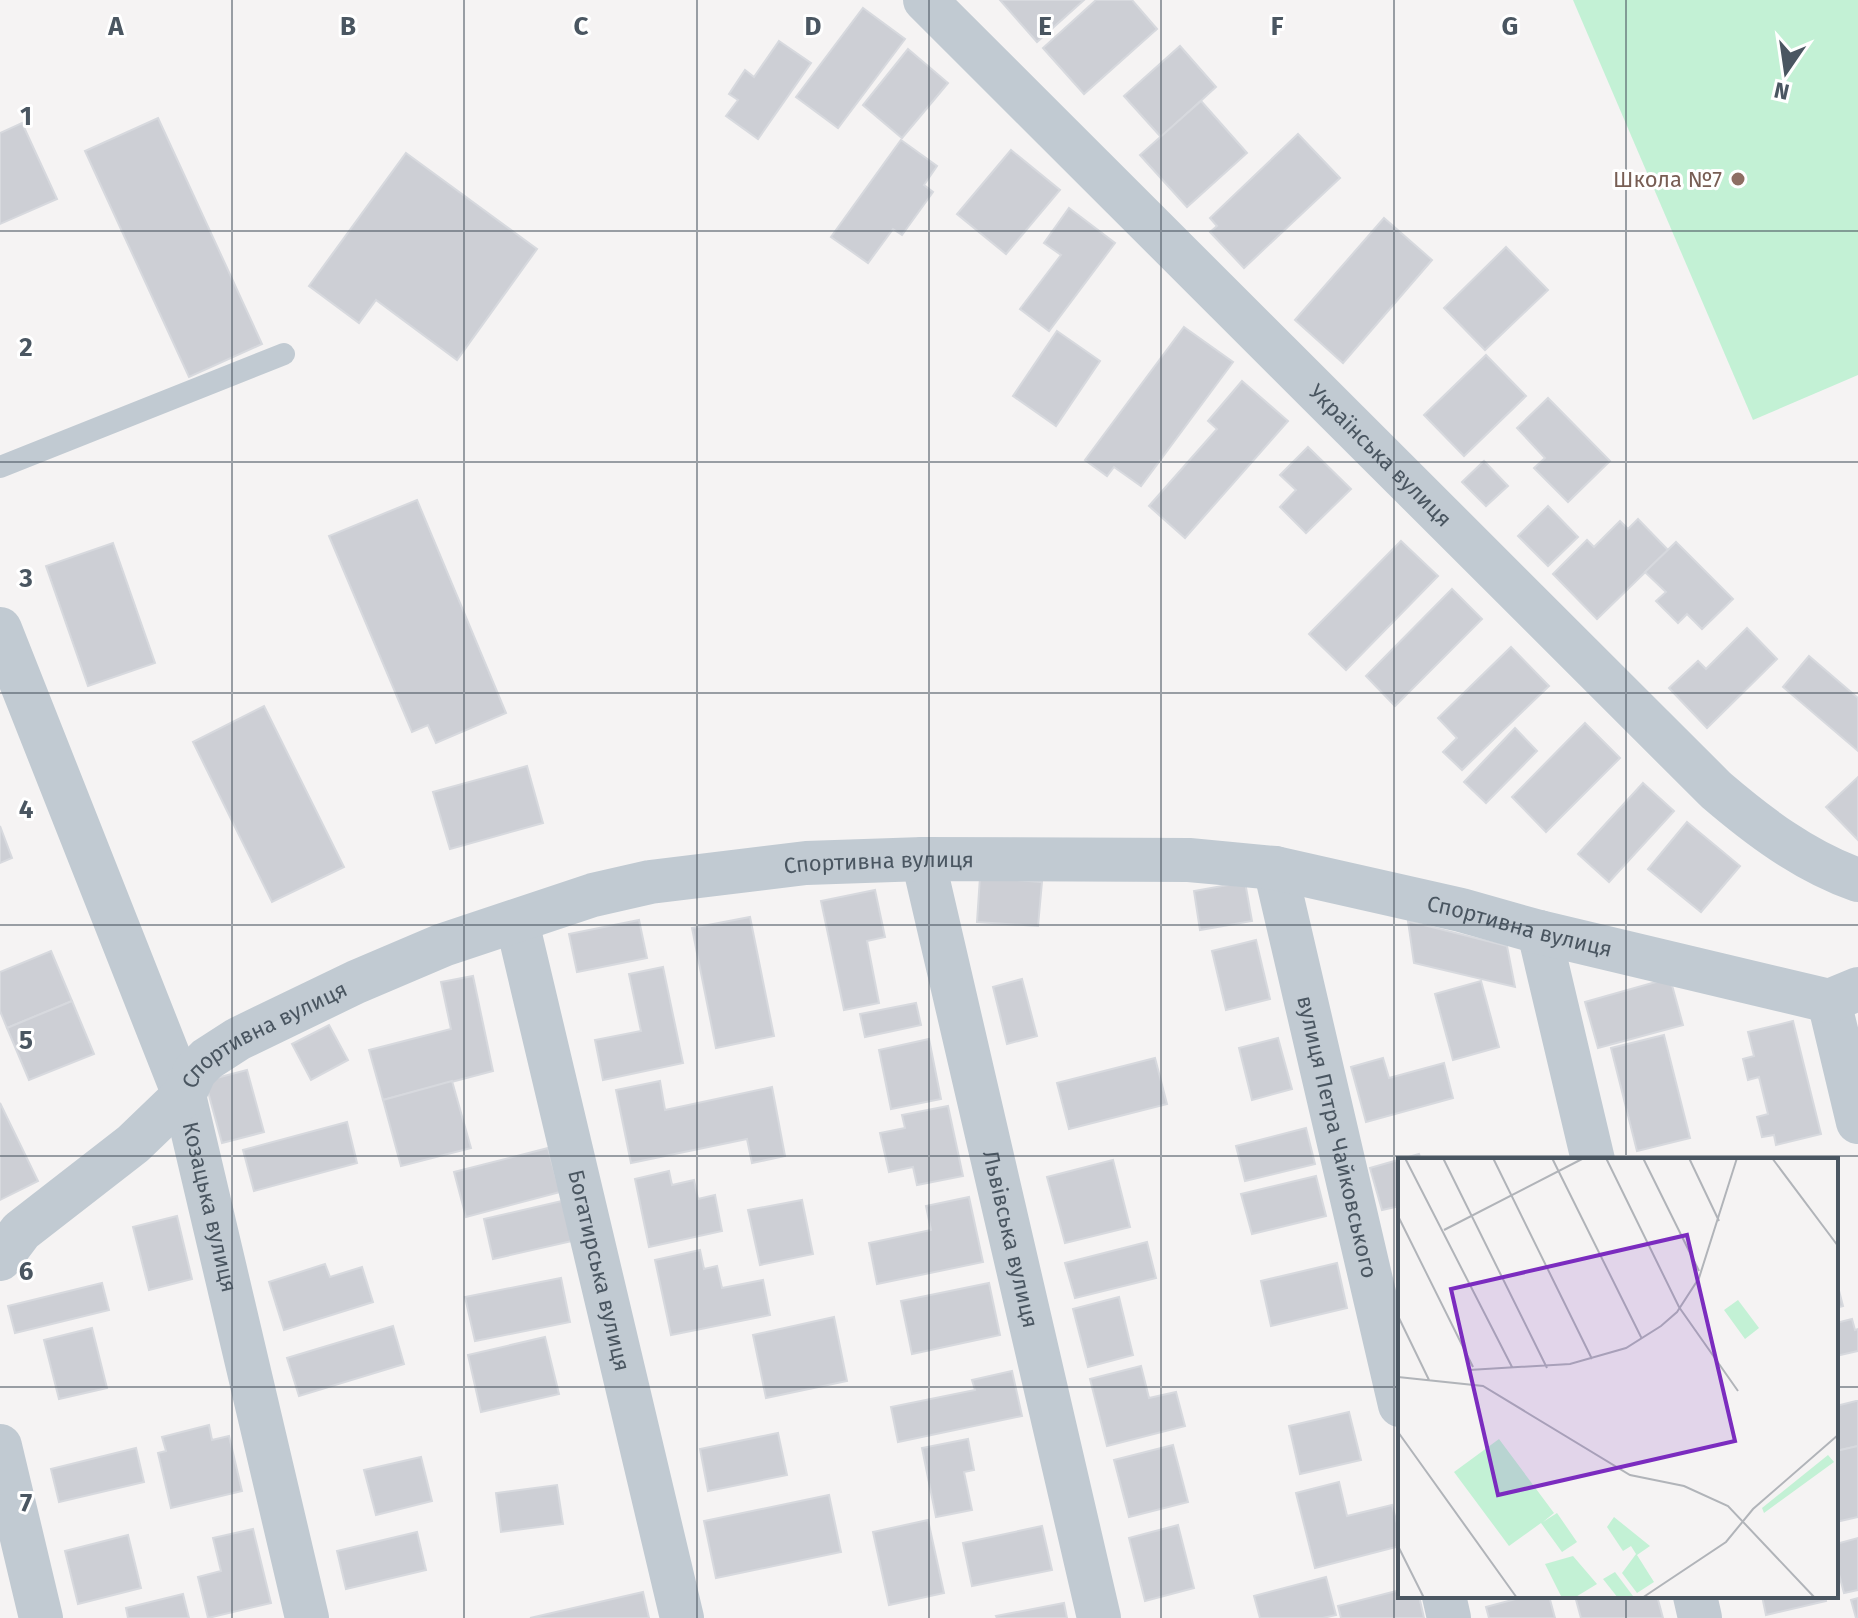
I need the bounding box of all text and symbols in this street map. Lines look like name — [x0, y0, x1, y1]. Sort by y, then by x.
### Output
text: A — [107, 11, 124, 42]
text: B — [340, 11, 356, 42]
text: C — [574, 11, 589, 42]
text: D — [805, 11, 822, 42]
text: E — [1038, 11, 1052, 42]
text: F — [1271, 11, 1284, 42]
text: G — [1502, 11, 1518, 42]
north arrow — [1746, 32, 1826, 112]
text: N — [1771, 76, 1792, 106]
text: 1 — [20, 101, 32, 132]
place label: Школа №7 — [1613, 166, 1722, 193]
marker: Школа №7 — [1729, 170, 1747, 188]
text: 2 — [19, 332, 33, 363]
street label: Українська вулиця — [1304, 378, 1458, 532]
text: 3 — [18, 563, 33, 594]
text: 4 — [19, 794, 34, 825]
street label: Спортивна вулиця — [782, 845, 974, 879]
street label: Спортивна вулиця — [1424, 889, 1615, 962]
street label: Спортивна вулиця — [176, 975, 351, 1092]
street label: вулиця Петра Чайковського — [1292, 993, 1383, 1281]
text: 5 — [19, 1025, 33, 1056]
street label: Козацька вулиця — [177, 1119, 243, 1295]
street label: Львівська вулиця — [977, 1148, 1045, 1330]
inset map — [1398, 1158, 1838, 1598]
street label: Богатирська вулиця — [563, 1167, 637, 1374]
text: 6 — [19, 1256, 34, 1287]
text: 7 — [20, 1488, 32, 1519]

